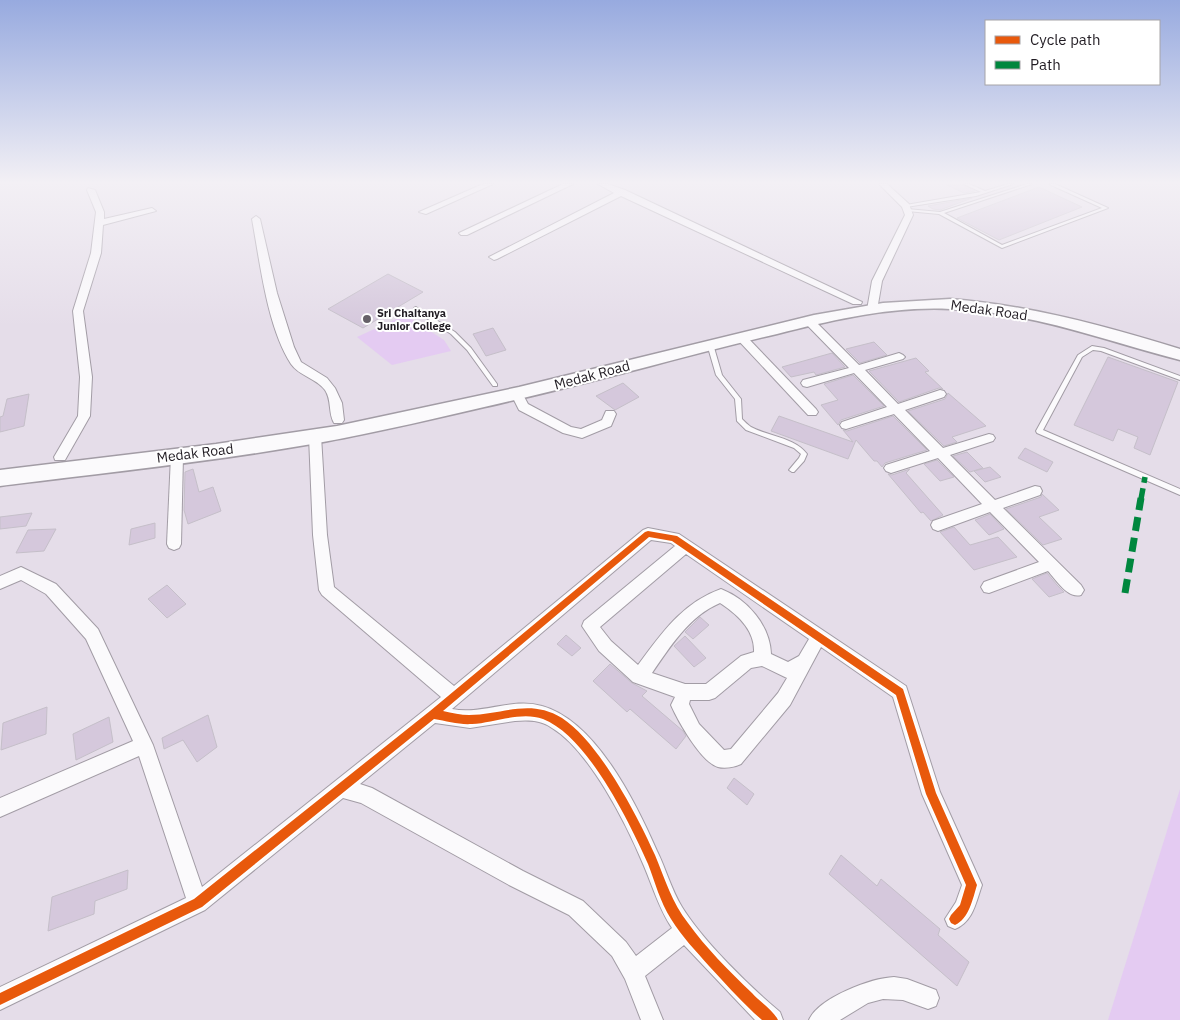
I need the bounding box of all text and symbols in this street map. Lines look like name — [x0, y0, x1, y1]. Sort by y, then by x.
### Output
legend — [985, 20, 1160, 85]
text: Cycle path — [1030, 30, 1101, 49]
text: Path — [1030, 55, 1061, 74]
street label: Medak Road — [949, 296, 1029, 324]
place label: Sri Chaitanya Junior College — [377, 306, 451, 333]
marker: Sri Chaitanya Junior College — [361, 313, 373, 325]
street label: Medak Road — [552, 356, 632, 394]
street label: Medak Road — [155, 439, 235, 467]

